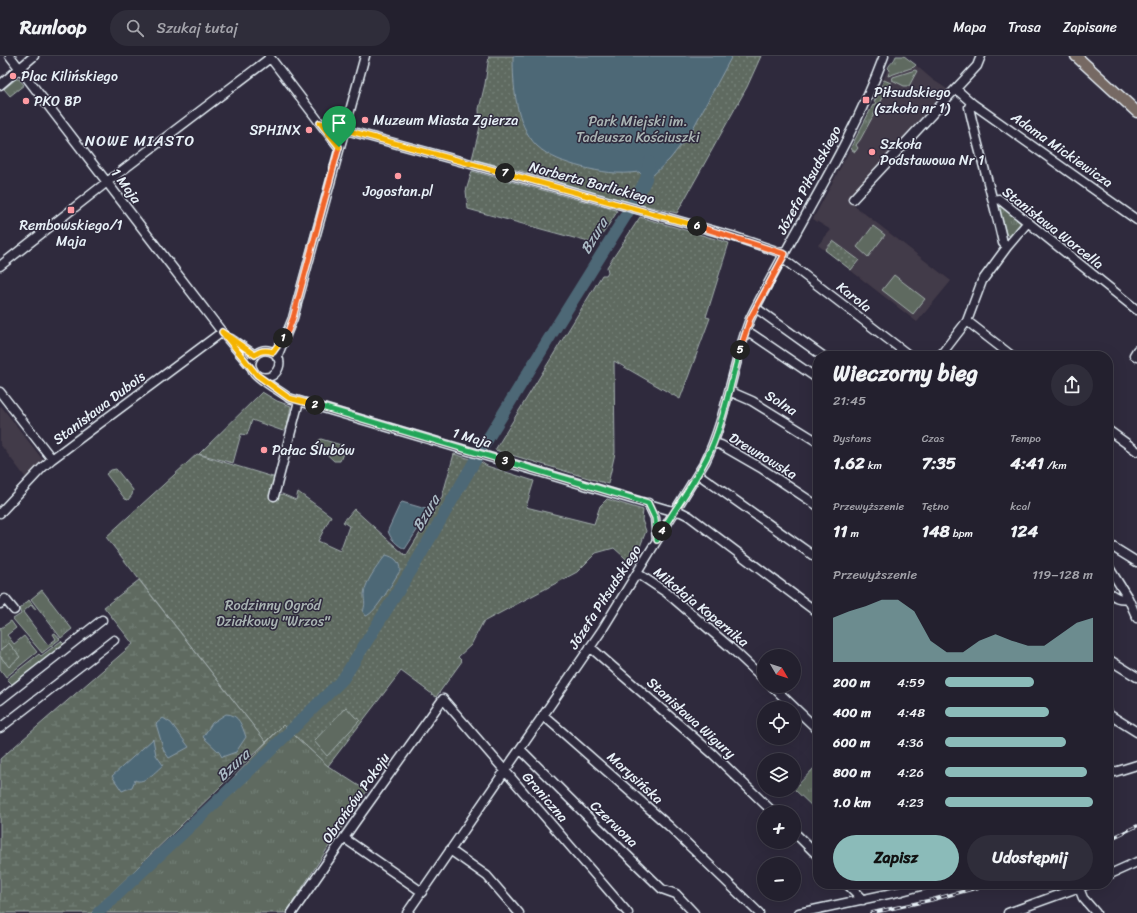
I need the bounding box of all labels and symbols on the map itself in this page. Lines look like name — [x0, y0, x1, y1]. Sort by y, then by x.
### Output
place label: Plac Kilińskiego — [21, 64, 118, 89]
marker: Plac Kilińskiego — [8, 71, 18, 81]
place label: Piłsudskiego (szkoła nr 1) — [874, 80, 951, 121]
place label: PKO BP — [34, 89, 82, 114]
marker: Piłsudskiego (szkoła nr 1) — [861, 95, 871, 105]
marker: PKO BP — [21, 96, 31, 106]
street label: Adama Mickiewicza — [1005, 105, 1118, 195]
pin — [322, 106, 356, 147]
place label: Muzeum Miasta Zgierza — [373, 108, 518, 133]
park label: Park Miejski im. Tadeusza Kościuszki — [576, 109, 701, 150]
marker: Muzeum Miasta Zgierza — [360, 115, 370, 125]
place label: SPHINX — [250, 118, 301, 143]
street label: Józefa Piłsudskiego — [769, 121, 848, 240]
marker: SPHINX — [304, 125, 314, 135]
district label: NOWE MIASTO — [85, 128, 195, 154]
place label: Szkoła Podstawowa Nr 1 — [880, 132, 984, 173]
marker: Szkoła Podstawowa Nr 1 — [867, 147, 877, 157]
street label: Norberta Barlickiego — [527, 154, 657, 212]
street label: 1 Maja — [104, 163, 149, 210]
pin: 7 — [495, 163, 515, 183]
marker: Jogostan.pl — [393, 171, 403, 181]
place label: Jogostan.pl — [362, 179, 434, 204]
street label: Stanisława Worcella — [997, 180, 1109, 276]
marker: Rembowskiego/1 Maja — [66, 205, 76, 215]
water label: Bzura — [573, 211, 616, 259]
place label: Rembowskiego/1 Maja — [20, 213, 122, 254]
pin: 6 — [687, 216, 707, 236]
street label: Karola — [831, 275, 877, 319]
pin: 1 — [273, 328, 293, 348]
pin: 5 — [730, 340, 750, 360]
street label: Stanisława Dubois — [47, 364, 151, 451]
street label: Solna — [760, 383, 803, 423]
pin: 2 — [305, 395, 325, 415]
street label: 1 Maja — [449, 421, 495, 456]
street label: Drewnowska — [724, 426, 802, 486]
place label: Pałac Ślubów — [272, 438, 355, 463]
marker: Pałac Ślubów — [259, 445, 269, 455]
pin: 3 — [495, 451, 515, 471]
water label: Bzura — [405, 488, 448, 536]
pin: 4 — [652, 521, 672, 541]
street label: Józefa Piłsudskiego — [561, 540, 648, 655]
street label: Mikołaja Kopernika — [648, 560, 755, 654]
park label: Rodzinny Ogród Działkowy "Wrzos" — [216, 593, 331, 634]
north arrow — [757, 649, 801, 693]
street label: Stanisława Wigury — [641, 671, 742, 766]
water label: Bzura — [210, 741, 258, 788]
street label: Marysińska — [601, 745, 669, 811]
street label: Obrońców Pokoju — [315, 747, 397, 849]
street label: Graniczna — [516, 766, 574, 828]
street label: Czerwona — [584, 794, 644, 854]

